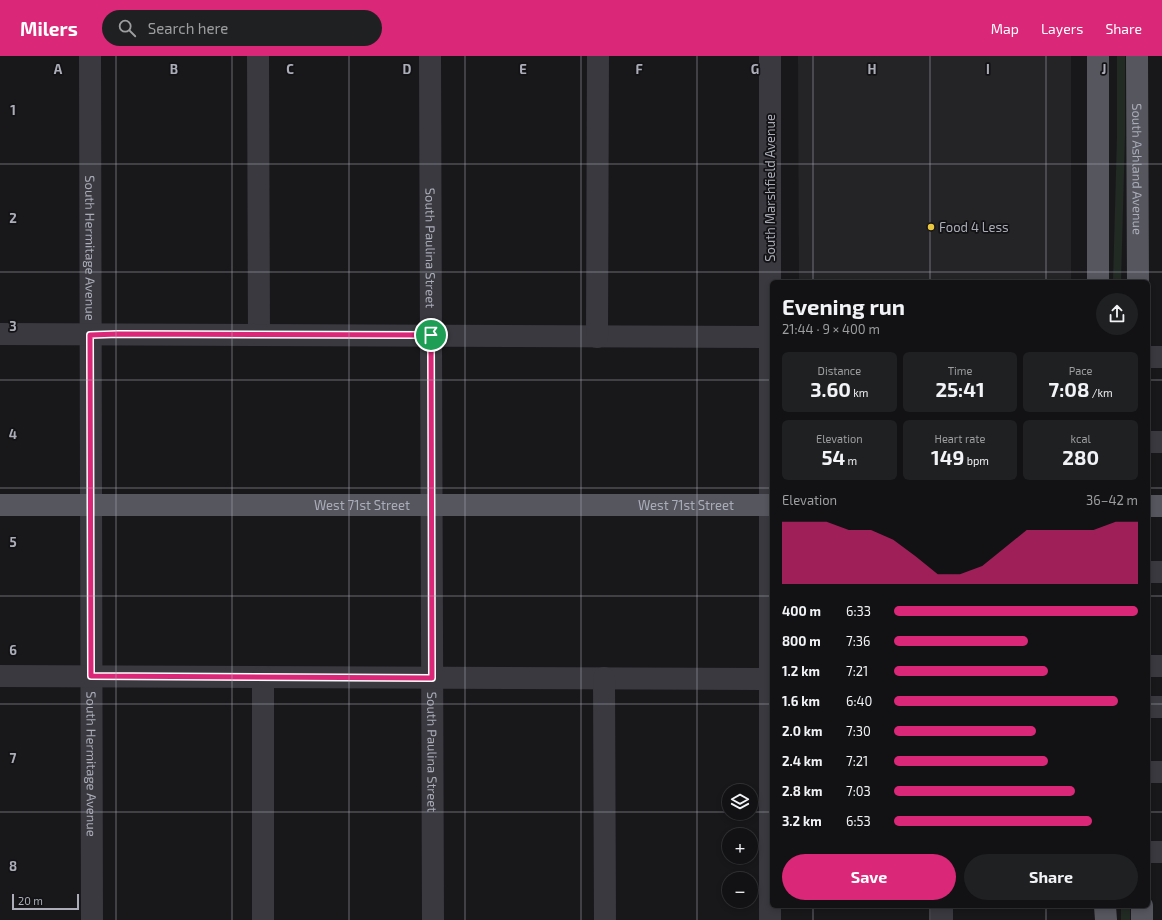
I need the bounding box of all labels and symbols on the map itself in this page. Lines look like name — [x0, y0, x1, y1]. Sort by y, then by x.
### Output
text: A — [54, 61, 63, 77]
text: B — [170, 61, 178, 77]
text: C — [286, 61, 294, 77]
text: D — [403, 61, 412, 77]
text: E — [519, 61, 527, 77]
text: F — [635, 61, 643, 77]
text: G — [751, 61, 759, 77]
text: H — [868, 61, 877, 77]
text: I — [986, 61, 990, 77]
text: J — [1102, 61, 1106, 77]
text: 1 — [10, 102, 16, 118]
street label: South Ashland Avenue — [1129, 103, 1146, 235]
street label: South Marshfield Avenue — [762, 114, 778, 262]
street label: South Hermitage Avenue — [82, 175, 99, 321]
street label: South Paulina Street — [422, 188, 439, 308]
text: 2 — [9, 210, 17, 226]
place label: Food 4 Less — [939, 219, 1009, 235]
marker: Food 4 Less — [926, 222, 936, 232]
text: 3 — [9, 318, 17, 334]
pin — [414, 318, 448, 352]
text: 4 — [9, 426, 17, 442]
street label: West 71st Street — [314, 497, 410, 513]
street label: West 71st Street — [638, 497, 734, 513]
text: 5 — [9, 534, 17, 550]
text: 6 — [9, 642, 17, 658]
street label: South Hermitage Avenue — [83, 691, 100, 837]
street label: South Paulina Street — [424, 692, 441, 812]
text: 7 — [10, 750, 17, 766]
text: 8 — [9, 858, 17, 874]
scale bar — [12, 892, 79, 911]

